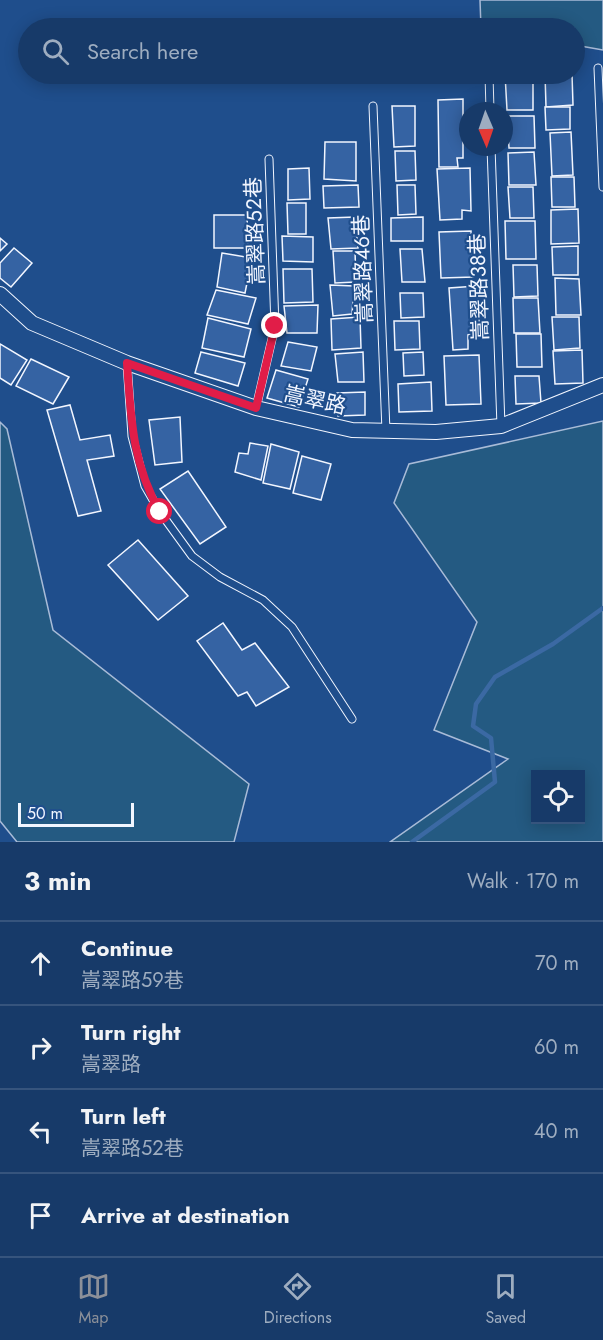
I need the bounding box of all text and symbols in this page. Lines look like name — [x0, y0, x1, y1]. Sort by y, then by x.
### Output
search box — [18, 18, 585, 84]
icon: search — [39, 35, 72, 68]
text: Search here — [87, 35, 198, 67]
north arrow — [459, 102, 513, 156]
street label: 嵩翠路52巷 — [238, 177, 272, 285]
street label: 嵩翠路46巷 — [346, 214, 380, 324]
street label: 嵩翠路38巷 — [462, 233, 496, 341]
route end — [261, 312, 287, 338]
street label: 嵩翠路 — [281, 378, 349, 422]
route start — [146, 498, 172, 524]
map controls — [531, 770, 585, 824]
button: locate — [531, 770, 585, 824]
scale bar — [18, 800, 134, 828]
text: 50 m — [27, 802, 63, 825]
text: 3 min — [24, 862, 91, 900]
text: Walk · 170 m — [467, 867, 579, 896]
text: Continue — [81, 932, 173, 964]
icon: ahead — [24, 947, 57, 980]
text: 70 m — [535, 949, 579, 978]
text: 嵩翠路59巷 — [81, 966, 184, 995]
text: Turn right — [81, 1016, 181, 1048]
icon: right — [24, 1031, 57, 1064]
text: 60 m — [534, 1033, 579, 1062]
text: 嵩翠路 — [81, 1050, 141, 1079]
text: Turn left — [81, 1100, 166, 1132]
icon: left — [24, 1115, 57, 1148]
text: 40 m — [534, 1117, 579, 1146]
text: 嵩翠路52巷 — [81, 1134, 184, 1163]
icon: arrive — [24, 1199, 57, 1232]
text: Arrive at destination — [81, 1199, 290, 1231]
tab: Map — [77, 1270, 110, 1329]
tab: Directions — [264, 1270, 332, 1329]
tab: Saved — [485, 1270, 526, 1329]

